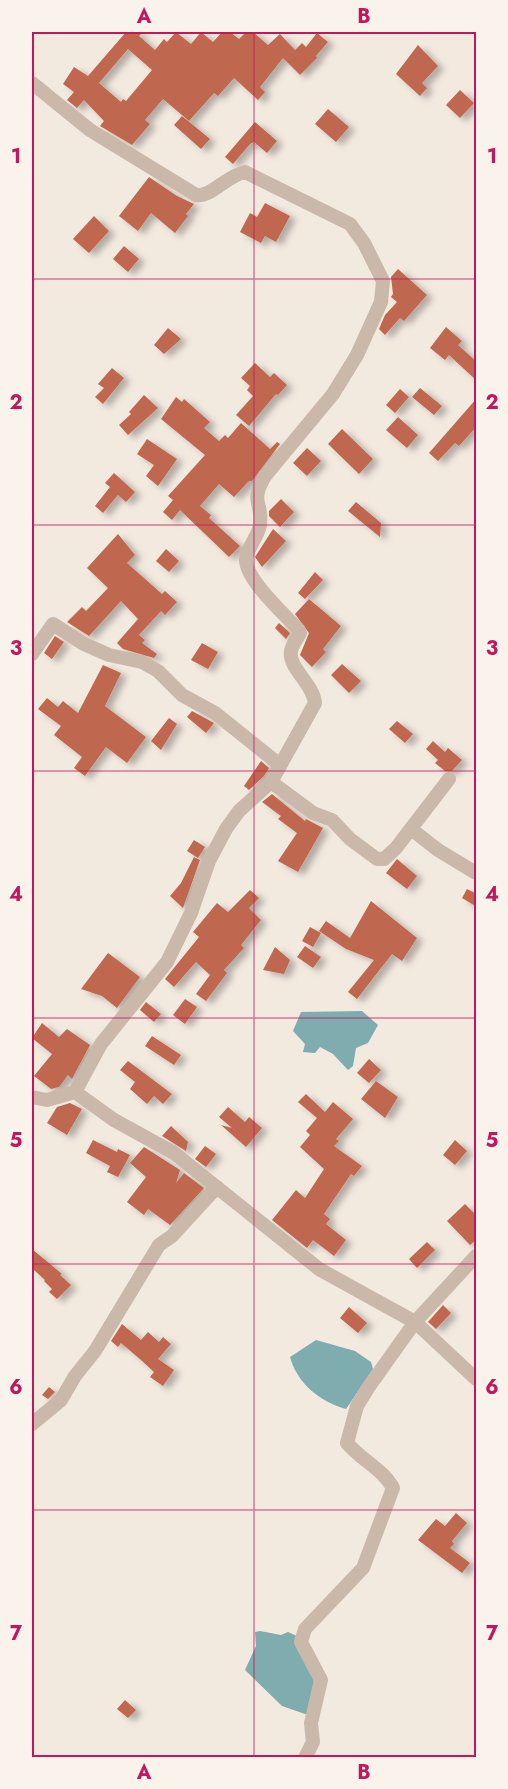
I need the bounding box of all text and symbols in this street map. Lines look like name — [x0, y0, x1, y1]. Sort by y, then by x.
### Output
text: A — [136, 2, 152, 31]
text: B — [357, 2, 371, 31]
text: 1 — [11, 142, 21, 171]
text: 1 — [487, 142, 497, 171]
text: 2 — [9, 388, 23, 417]
text: 2 — [485, 388, 499, 417]
text: 3 — [10, 634, 22, 663]
text: 3 — [486, 634, 498, 663]
text: 4 — [9, 880, 23, 909]
text: 4 — [485, 880, 499, 909]
text: 5 — [10, 1126, 23, 1155]
text: 5 — [486, 1126, 499, 1155]
text: 6 — [9, 1373, 23, 1402]
text: 6 — [485, 1373, 499, 1402]
text: 7 — [10, 1619, 23, 1648]
text: 7 — [486, 1619, 499, 1648]
text: A — [136, 1758, 152, 1787]
text: B — [357, 1758, 371, 1787]

